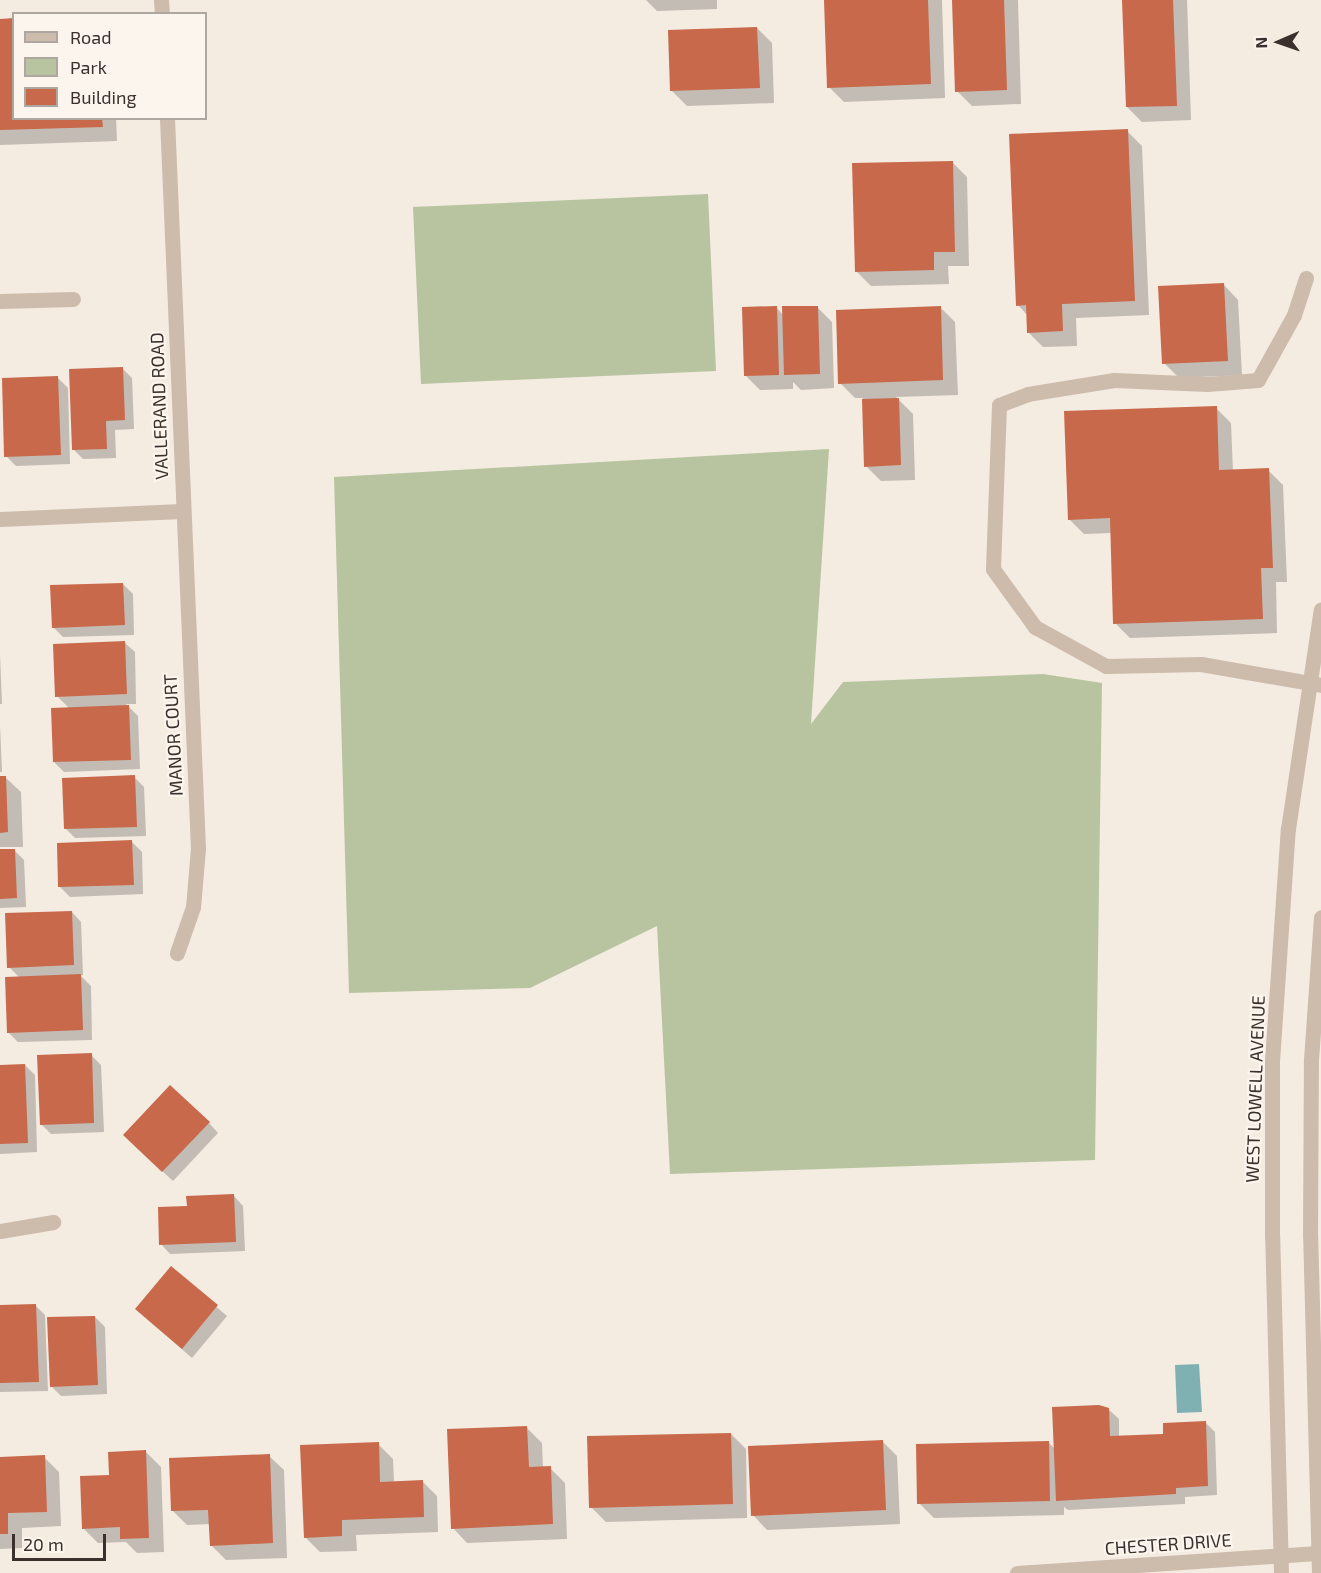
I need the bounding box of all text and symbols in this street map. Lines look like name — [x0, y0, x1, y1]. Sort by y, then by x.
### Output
legend — [12, 12, 207, 120]
north arrow — [1249, 12, 1309, 72]
text: Road — [70, 26, 111, 48]
text: N — [1251, 37, 1270, 49]
text: Park — [70, 56, 107, 78]
text: Building — [70, 86, 137, 108]
street label: VALLERAND ROAD — [146, 332, 172, 480]
street label: MANOR COURT — [159, 673, 187, 797]
street label: WEST LOWELL AVENUE — [1241, 994, 1269, 1184]
scale bar — [15, 1522, 110, 1560]
street label: CHESTER DRIVE — [1104, 1529, 1232, 1559]
text: 20 m — [23, 1533, 64, 1555]

